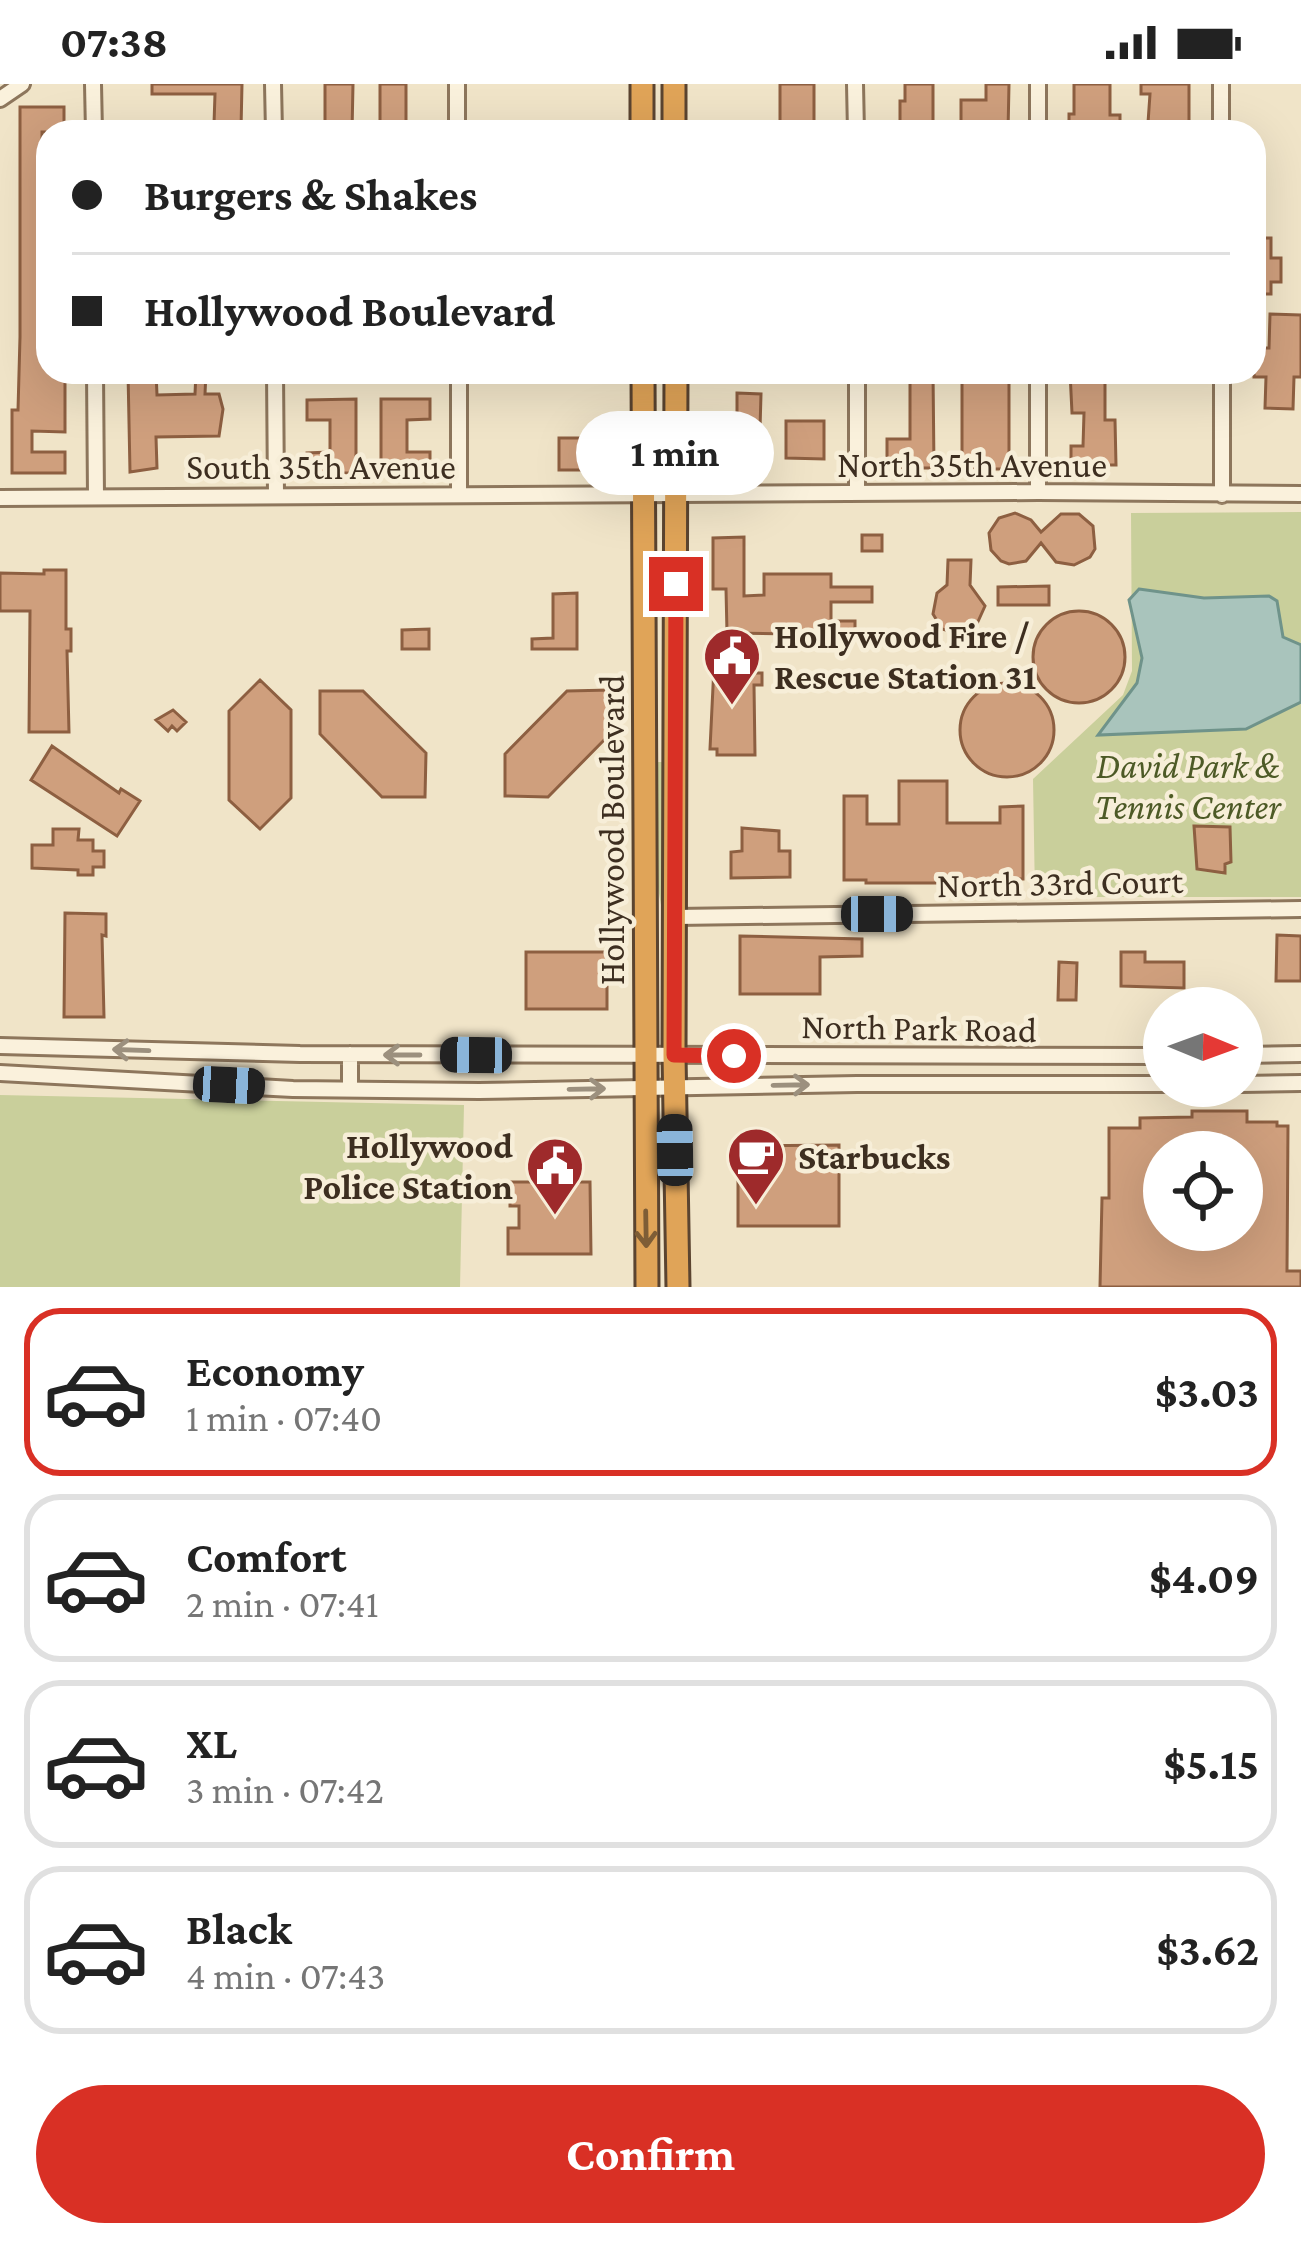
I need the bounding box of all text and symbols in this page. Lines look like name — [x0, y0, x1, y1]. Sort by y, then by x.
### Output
text: 07:38 — [60, 17, 168, 67]
text: Burgers & Shakes — [144, 170, 477, 220]
text: Hollywood Boulevard — [144, 286, 555, 336]
callout: 1 min — [577, 410, 775, 494]
text: 1 min — [631, 431, 719, 474]
street label: North 35th Avenue — [837, 445, 1107, 485]
street label: South 35th Avenue — [186, 447, 456, 487]
route end — [649, 557, 703, 611]
place label: Hollywood Fire / Rescue Station 31 — [774, 616, 1036, 697]
public building icon: Hollywood Fire / Rescue Station 31 — [701, 625, 763, 707]
street label: Hollywood Boulevard — [592, 675, 632, 985]
park label: David Park & Tennis Center — [1095, 746, 1282, 827]
street label: North 33rd Court — [936, 861, 1185, 905]
car — [841, 896, 913, 932]
north arrow — [1143, 987, 1263, 1107]
map controls — [1143, 987, 1263, 1251]
street label: North Park Road — [801, 1006, 1037, 1050]
route start — [707, 1029, 761, 1083]
car — [440, 1036, 512, 1074]
one-way arrow — [112, 1038, 151, 1061]
one-way arrow — [383, 1043, 422, 1066]
car — [192, 1065, 266, 1105]
one-way arrow — [771, 1073, 810, 1096]
one-way arrow — [567, 1077, 606, 1100]
car — [656, 1114, 694, 1186]
cafe icon: Starbucks — [725, 1125, 787, 1207]
place label: Hollywood Police Station — [303, 1126, 513, 1207]
button: locate — [1143, 1131, 1263, 1251]
public building icon: Hollywood Police Station — [524, 1135, 586, 1217]
place label: Starbucks — [798, 1137, 951, 1177]
one-way arrow — [634, 1209, 657, 1248]
icon: car — [42, 1338, 150, 1446]
text: Economy — [186, 1346, 364, 1396]
text: $3.03 — [1155, 1367, 1259, 1417]
text: 1 min · 07:40 — [186, 1396, 382, 1439]
icon: car — [42, 1524, 150, 1632]
text: Comfort — [186, 1532, 347, 1582]
text: $4.09 — [1149, 1553, 1259, 1603]
text: 2 min · 07:41 — [186, 1582, 379, 1625]
icon: car — [42, 1710, 150, 1818]
text: XL — [186, 1718, 237, 1768]
text: $5.15 — [1163, 1739, 1259, 1789]
text: 3 min · 07:42 — [186, 1768, 384, 1811]
icon: car — [42, 1896, 150, 2004]
text: Black — [186, 1904, 292, 1954]
text: $3.62 — [1156, 1925, 1259, 1975]
text: 4 min · 07:43 — [186, 1954, 385, 1997]
button: Confirm — [36, 2085, 1265, 2223]

